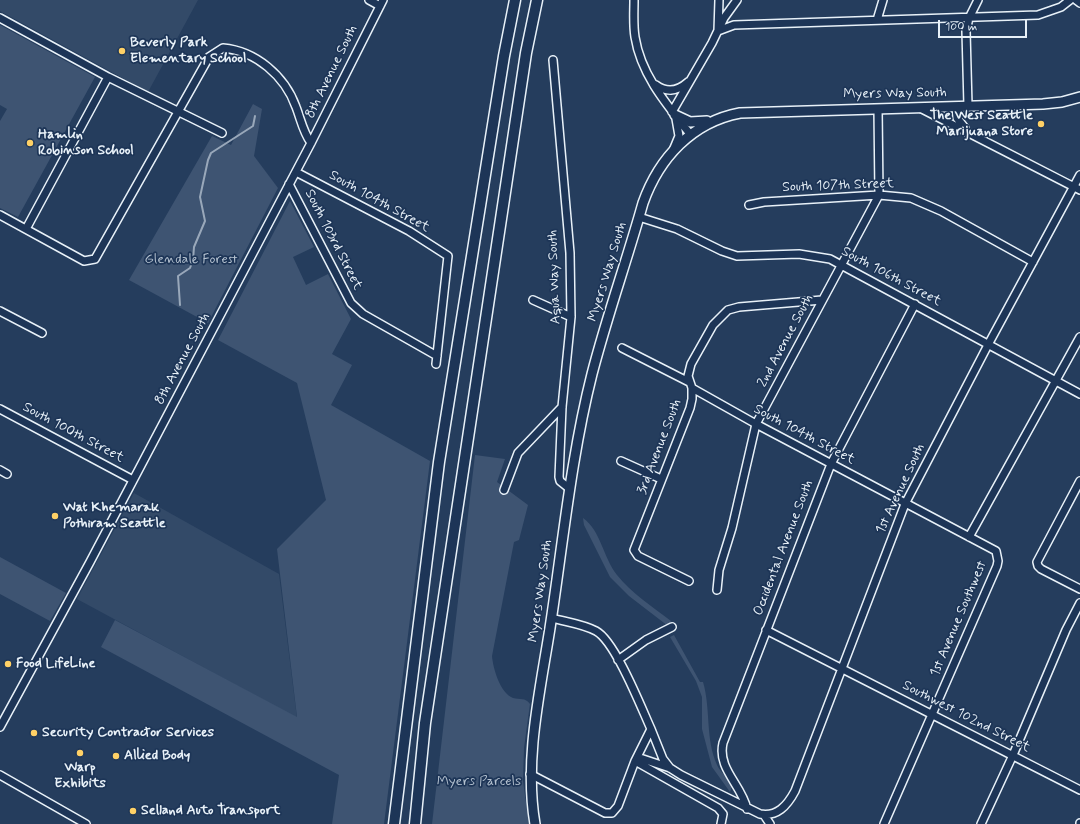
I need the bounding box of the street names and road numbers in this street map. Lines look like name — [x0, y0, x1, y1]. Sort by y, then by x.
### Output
street label: 8th Avenue South — [302, 23, 362, 121]
street label: Myers Way South — [843, 85, 947, 103]
street label: South 104th Street — [326, 167, 432, 237]
street label: South 107th Street — [782, 176, 894, 196]
street label: South 103rd Street — [300, 187, 366, 293]
street label: Myers Way South — [585, 220, 631, 324]
street label: Aqua Way South — [545, 229, 565, 325]
street label: South 106th Street — [838, 244, 944, 310]
street label: 2nd Avenue South — [754, 292, 818, 390]
street label: 8th Avenue South — [152, 310, 214, 408]
street label: 3rd Avenue South — [634, 397, 686, 497]
street label: South 100th Street — [19, 399, 127, 467]
street label: South 104th Street — [750, 401, 858, 469]
street label: 1st Avenue South — [873, 441, 929, 537]
street label: Occidental Avenue South — [750, 478, 818, 618]
street label: Myers Way South — [525, 539, 557, 643]
street label: 1st Avenue Southwest — [927, 559, 991, 679]
street label: Southwest 102nd Street — [899, 678, 1033, 756]

